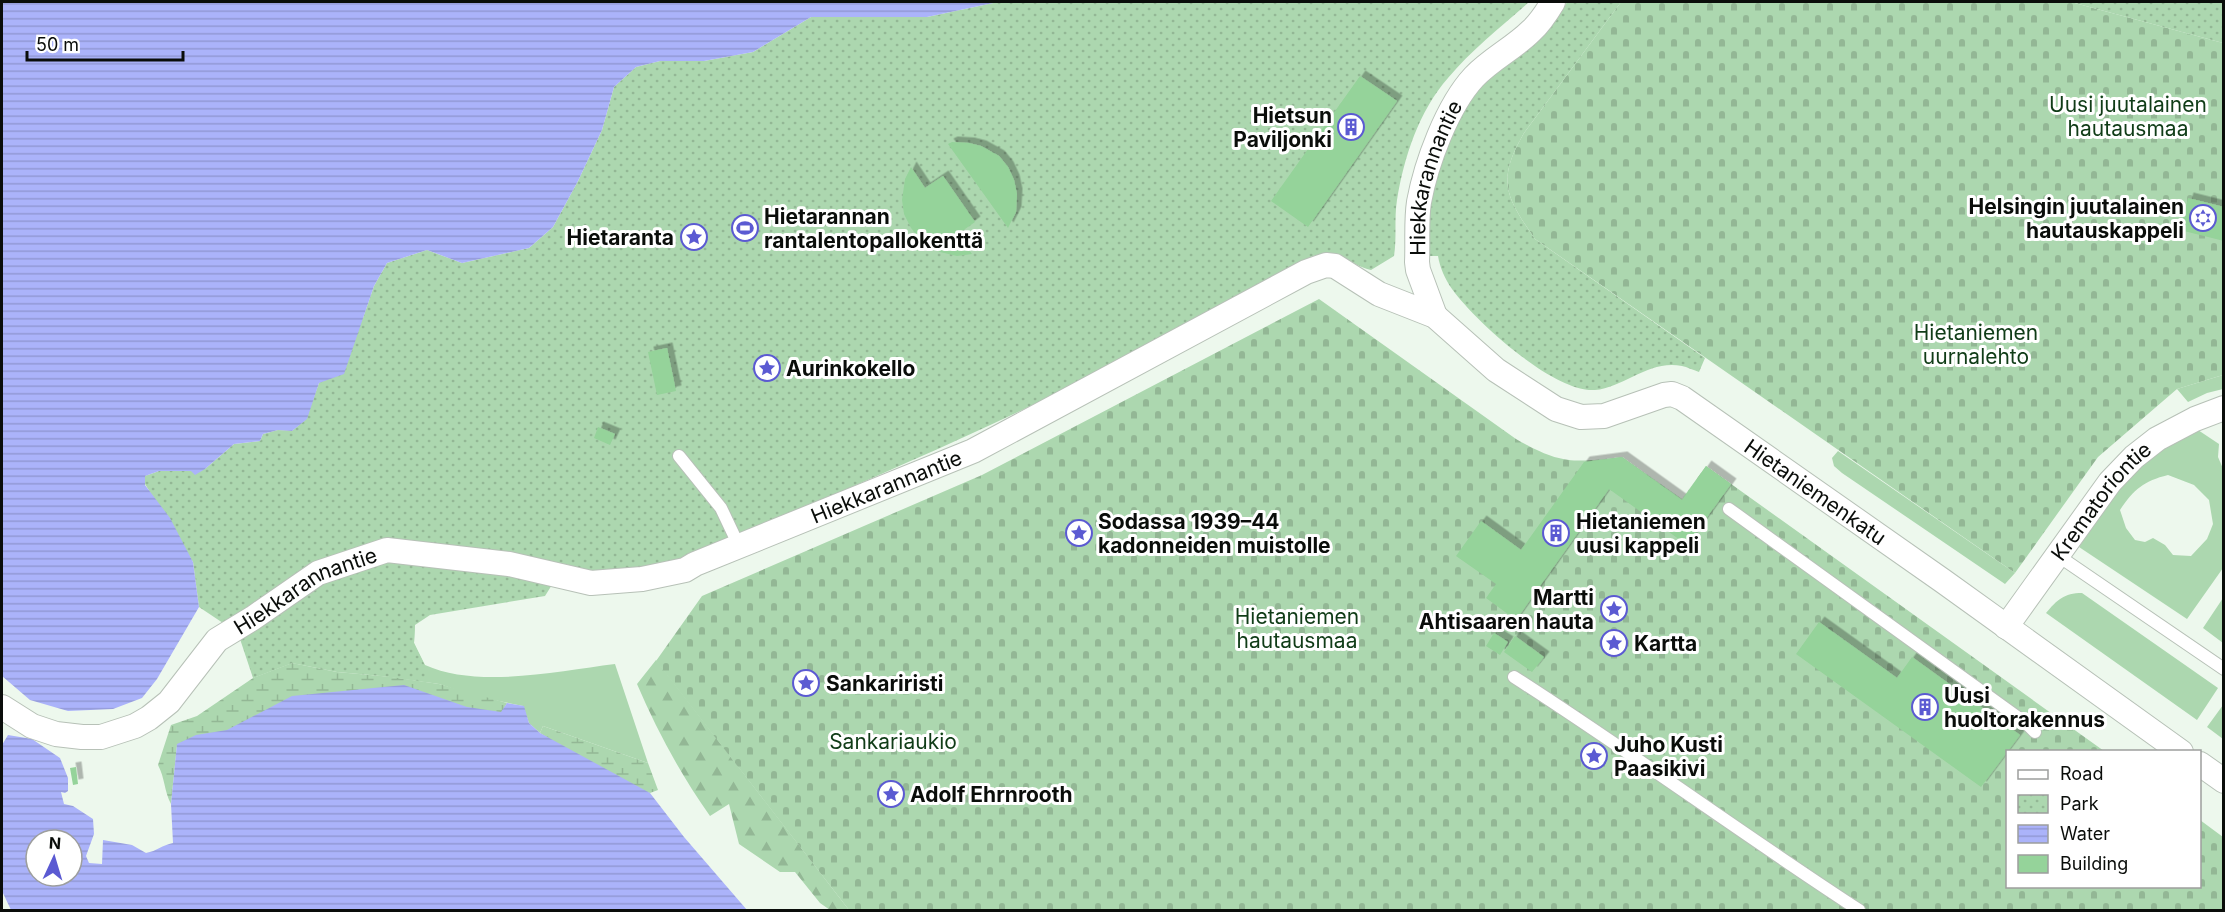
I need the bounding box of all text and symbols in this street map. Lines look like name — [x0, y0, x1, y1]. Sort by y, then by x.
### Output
scale bar — [27, 24, 183, 62]
text: 50 m — [36, 34, 79, 55]
park label: Uusi juutalainen hautausmaa — [2049, 92, 2207, 141]
street label: Hiekkarannantie — [1405, 96, 1467, 256]
place label: Hietsun Paviljonki — [1233, 103, 1332, 152]
building icon: Hietsun Paviljonki — [1336, 112, 1366, 142]
place label: Helsingin juutalainen hautauskappeli — [1969, 194, 2184, 243]
synagogue icon: Helsingin juutalainen hautauskappeli — [2188, 203, 2218, 233]
place label: Hietarannan rantalentopallokenttä — [764, 204, 983, 253]
sports icon: Hietarannan rantalentopallokenttä — [730, 213, 760, 243]
place icon: Hietaranta — [679, 222, 709, 252]
place label: Hietaranta — [567, 225, 674, 250]
park label: Hietaniemen uurnalehto — [1914, 320, 2038, 369]
place icon: Aurinkokello — [752, 353, 782, 383]
place label: Aurinkokello — [786, 356, 915, 381]
street label: Hietaniemenkatu — [1740, 433, 1891, 550]
street label: Krematoriontie — [2045, 436, 2156, 565]
street label: Hiekkarannantie — [807, 444, 965, 528]
place label: Sodassa 1939–44 kadonneiden muistolle — [1098, 509, 1331, 558]
place label: Hietaniemen uusi kappeli — [1576, 509, 1706, 558]
place icon: Sodassa 1939–44 kadonneiden muistolle — [1064, 518, 1094, 548]
building icon: Hietaniemen uusi kappeli — [1541, 518, 1571, 548]
street label: Hiekkarannantie — [229, 542, 380, 639]
place label: Martti Ahtisaaren hauta — [1419, 585, 1594, 634]
place icon: Martti Ahtisaaren hauta — [1599, 594, 1629, 624]
park label: Hietaniemen hautausmaa — [1235, 604, 1359, 653]
place icon: Kartta — [1599, 628, 1629, 658]
place label: Kartta — [1634, 631, 1697, 656]
place icon: Sankariristi — [791, 668, 821, 698]
place label: Sankariristi — [826, 671, 943, 696]
place label: Uusi huoltorakennus — [1944, 683, 2105, 732]
building icon: Uusi huoltorakennus — [1910, 692, 1940, 722]
park label: Sankariaukio — [829, 729, 957, 754]
place label: Juho Kusti Paasikivi — [1614, 732, 1723, 781]
place icon: Juho Kusti Paasikivi — [1579, 741, 1609, 771]
legend — [2006, 750, 2201, 888]
text: Road — [2060, 763, 2103, 784]
place icon: Adolf Ehrnrooth — [876, 779, 906, 809]
place label: Adolf Ehrnrooth — [910, 782, 1073, 807]
text: Park — [2060, 793, 2099, 814]
text: Water — [2060, 823, 2110, 844]
north arrow — [24, 828, 84, 888]
text: N — [48, 833, 62, 853]
text: Building — [2060, 853, 2128, 874]

